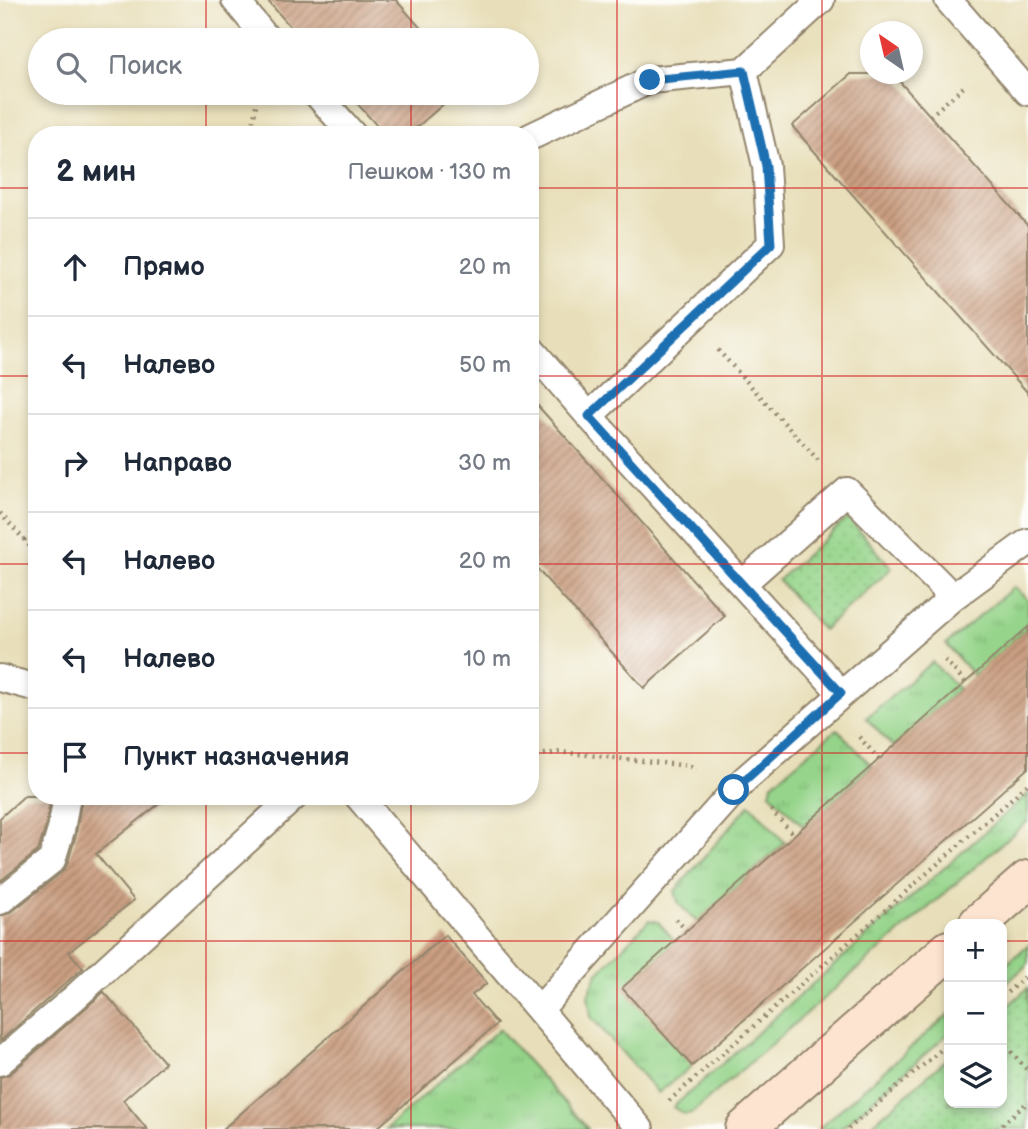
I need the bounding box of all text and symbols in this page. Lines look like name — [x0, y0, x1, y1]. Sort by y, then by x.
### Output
north arrow — [860, 21, 923, 84]
search box — [28, 28, 539, 105]
icon: search — [52, 48, 90, 86]
text: Поиск — [108, 51, 182, 82]
route end — [634, 64, 665, 95]
text: 2 мин — [56, 154, 136, 190]
text: Пешком · 130 m — [347, 158, 511, 186]
icon: ahead — [56, 248, 94, 286]
text: Прямо — [123, 252, 205, 283]
text: 20 m — [459, 253, 511, 281]
icon: left — [56, 346, 94, 384]
text: Налево — [123, 350, 215, 381]
text: 50 m — [459, 351, 511, 379]
icon: right — [56, 444, 94, 482]
text: Направо — [123, 448, 232, 479]
text: 30 m — [458, 449, 511, 477]
icon: left — [56, 542, 94, 580]
text: Налево — [123, 546, 215, 577]
text: 20 m — [459, 547, 511, 575]
icon: left — [56, 640, 94, 678]
text: Налево — [123, 644, 215, 675]
text: 10 m — [463, 645, 511, 673]
icon: arrive — [56, 738, 94, 776]
text: Пункт назначения — [123, 742, 349, 773]
route start — [718, 774, 749, 805]
map controls — [944, 919, 1007, 1108]
button: + — [944, 919, 1007, 982]
button: − — [944, 982, 1007, 1045]
button: layers — [944, 1045, 1007, 1108]

